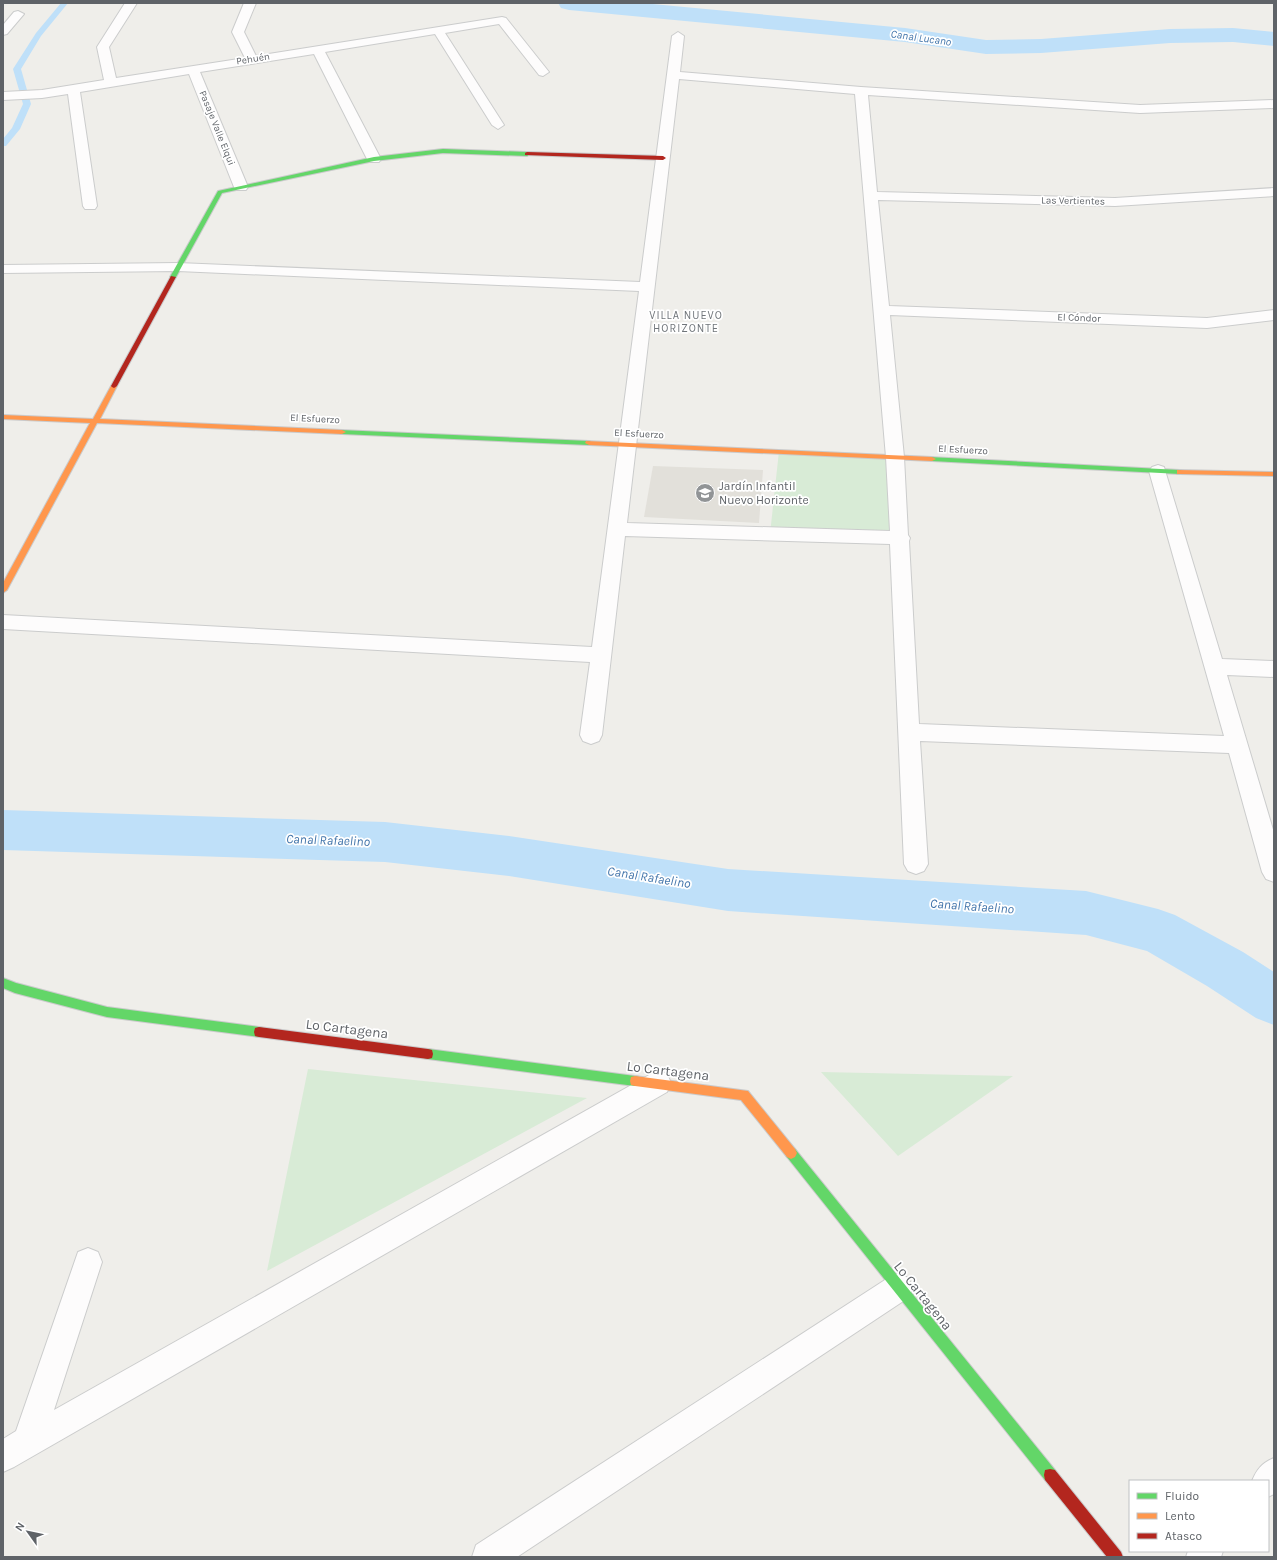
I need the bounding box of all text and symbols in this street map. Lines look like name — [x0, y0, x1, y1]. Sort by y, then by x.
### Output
water label: Canal Lucano — [890, 27, 953, 49]
street label: Pehuén — [235, 50, 271, 68]
street label: Pasaje Valle Elqui — [197, 89, 237, 167]
street label: Las Vertientes — [1041, 194, 1105, 208]
district label: VILLA NUEVO HORIZONTE — [649, 309, 723, 335]
street label: El Cóndor — [1057, 311, 1101, 325]
street label: El Esfuerzo — [290, 412, 340, 426]
street label: El Esfuerzo — [614, 427, 664, 441]
street label: El Esfuerzo — [938, 443, 988, 457]
place label: Jardín Infantil Nuevo Horizonte — [719, 479, 809, 507]
school or university icon: Jardín Infantil Nuevo Horizonte — [694, 482, 716, 504]
water label: Canal Rafaelino — [286, 831, 371, 849]
water label: Canal Rafaelino — [606, 863, 692, 891]
water label: Canal Rafaelino — [930, 896, 1015, 916]
street label: Lo Cartagena — [305, 1016, 389, 1042]
street label: Lo Cartagena — [626, 1058, 710, 1084]
street label: Lo Cartagena — [890, 1258, 956, 1334]
legend — [1129, 1480, 1269, 1552]
text: Fluido — [1165, 1489, 1199, 1503]
text: Lento — [1165, 1509, 1195, 1523]
north arrow — [8, 1512, 48, 1552]
text: N — [12, 1520, 28, 1534]
text: Atasco — [1165, 1529, 1202, 1543]

